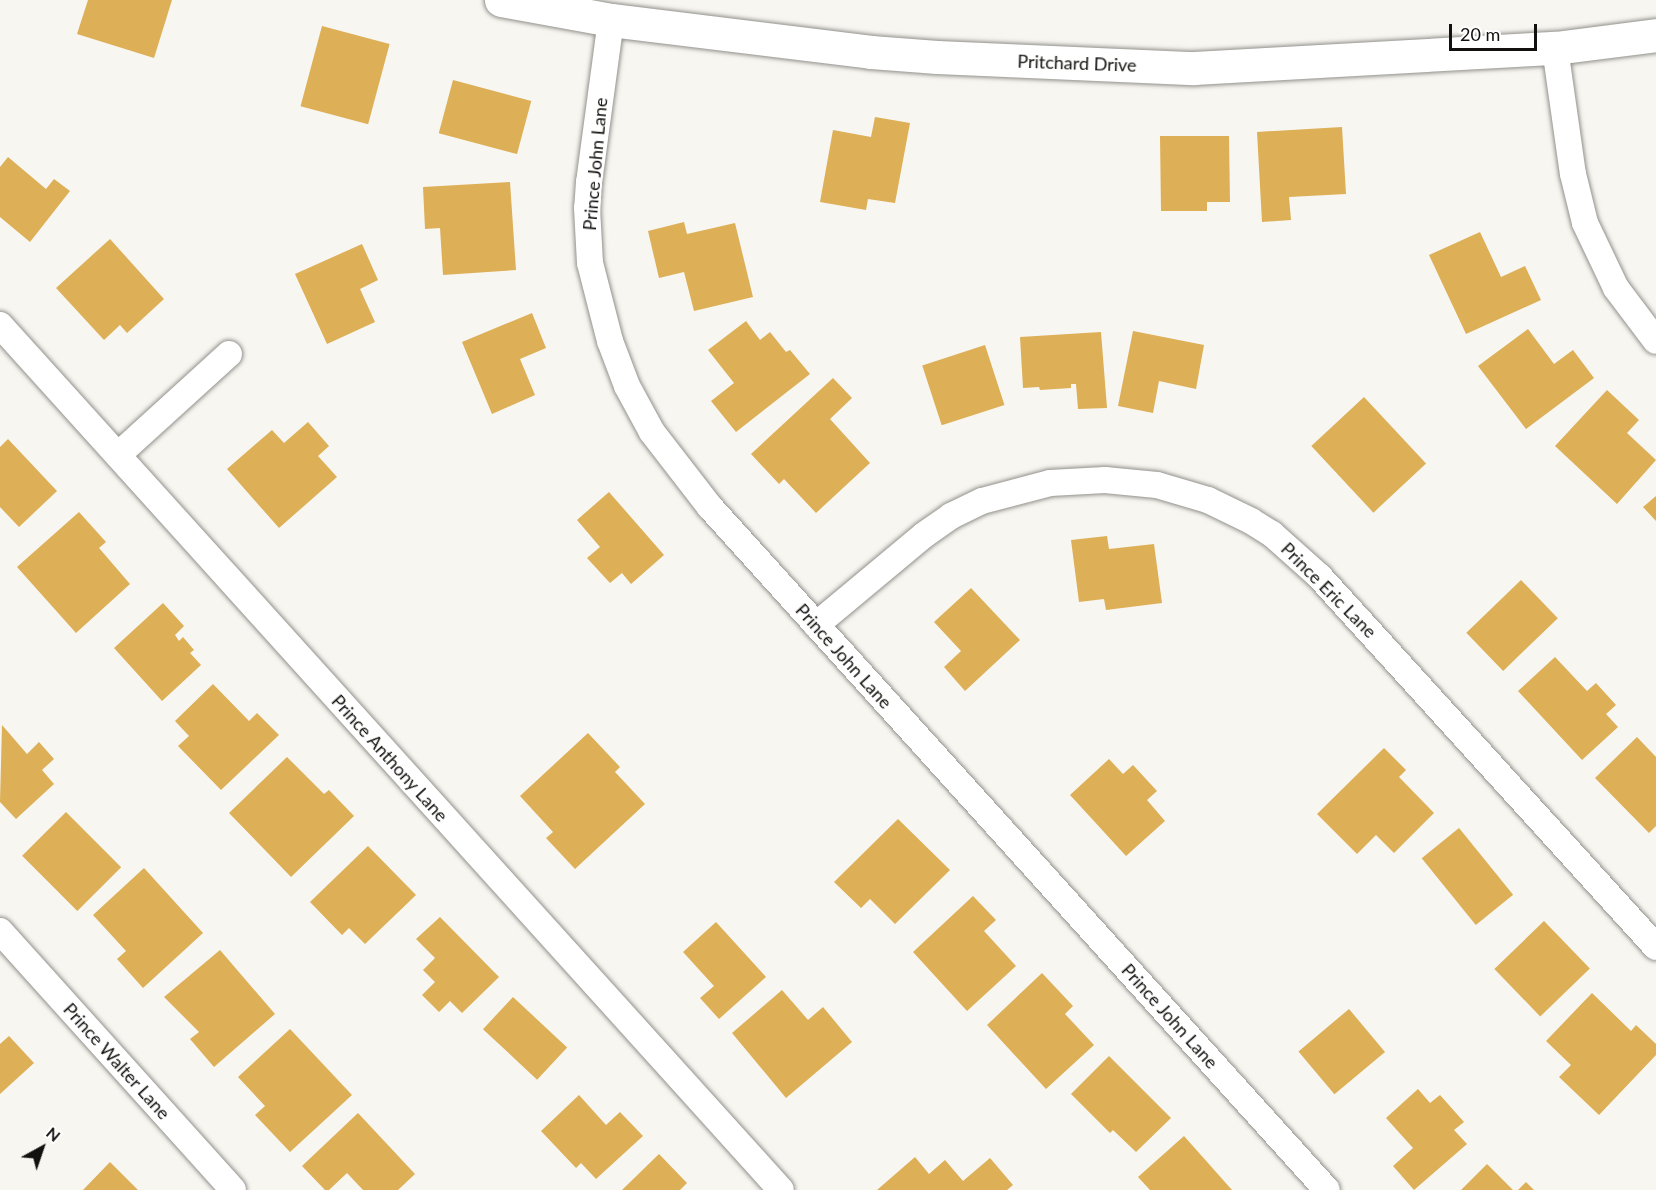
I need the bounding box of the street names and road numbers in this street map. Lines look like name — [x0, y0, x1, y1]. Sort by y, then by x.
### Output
street label: Pritchard Drive — [1017, 50, 1137, 76]
street label: Prince John Lane — [578, 96, 612, 232]
street label: Prince Eric Lane — [1277, 538, 1381, 642]
street label: Prince John Lane — [791, 599, 897, 713]
street label: Prince Anthony Lane — [327, 690, 453, 826]
street label: Prince John Lane — [1117, 959, 1223, 1073]
street label: Prince Walter Lane — [59, 998, 175, 1124]

